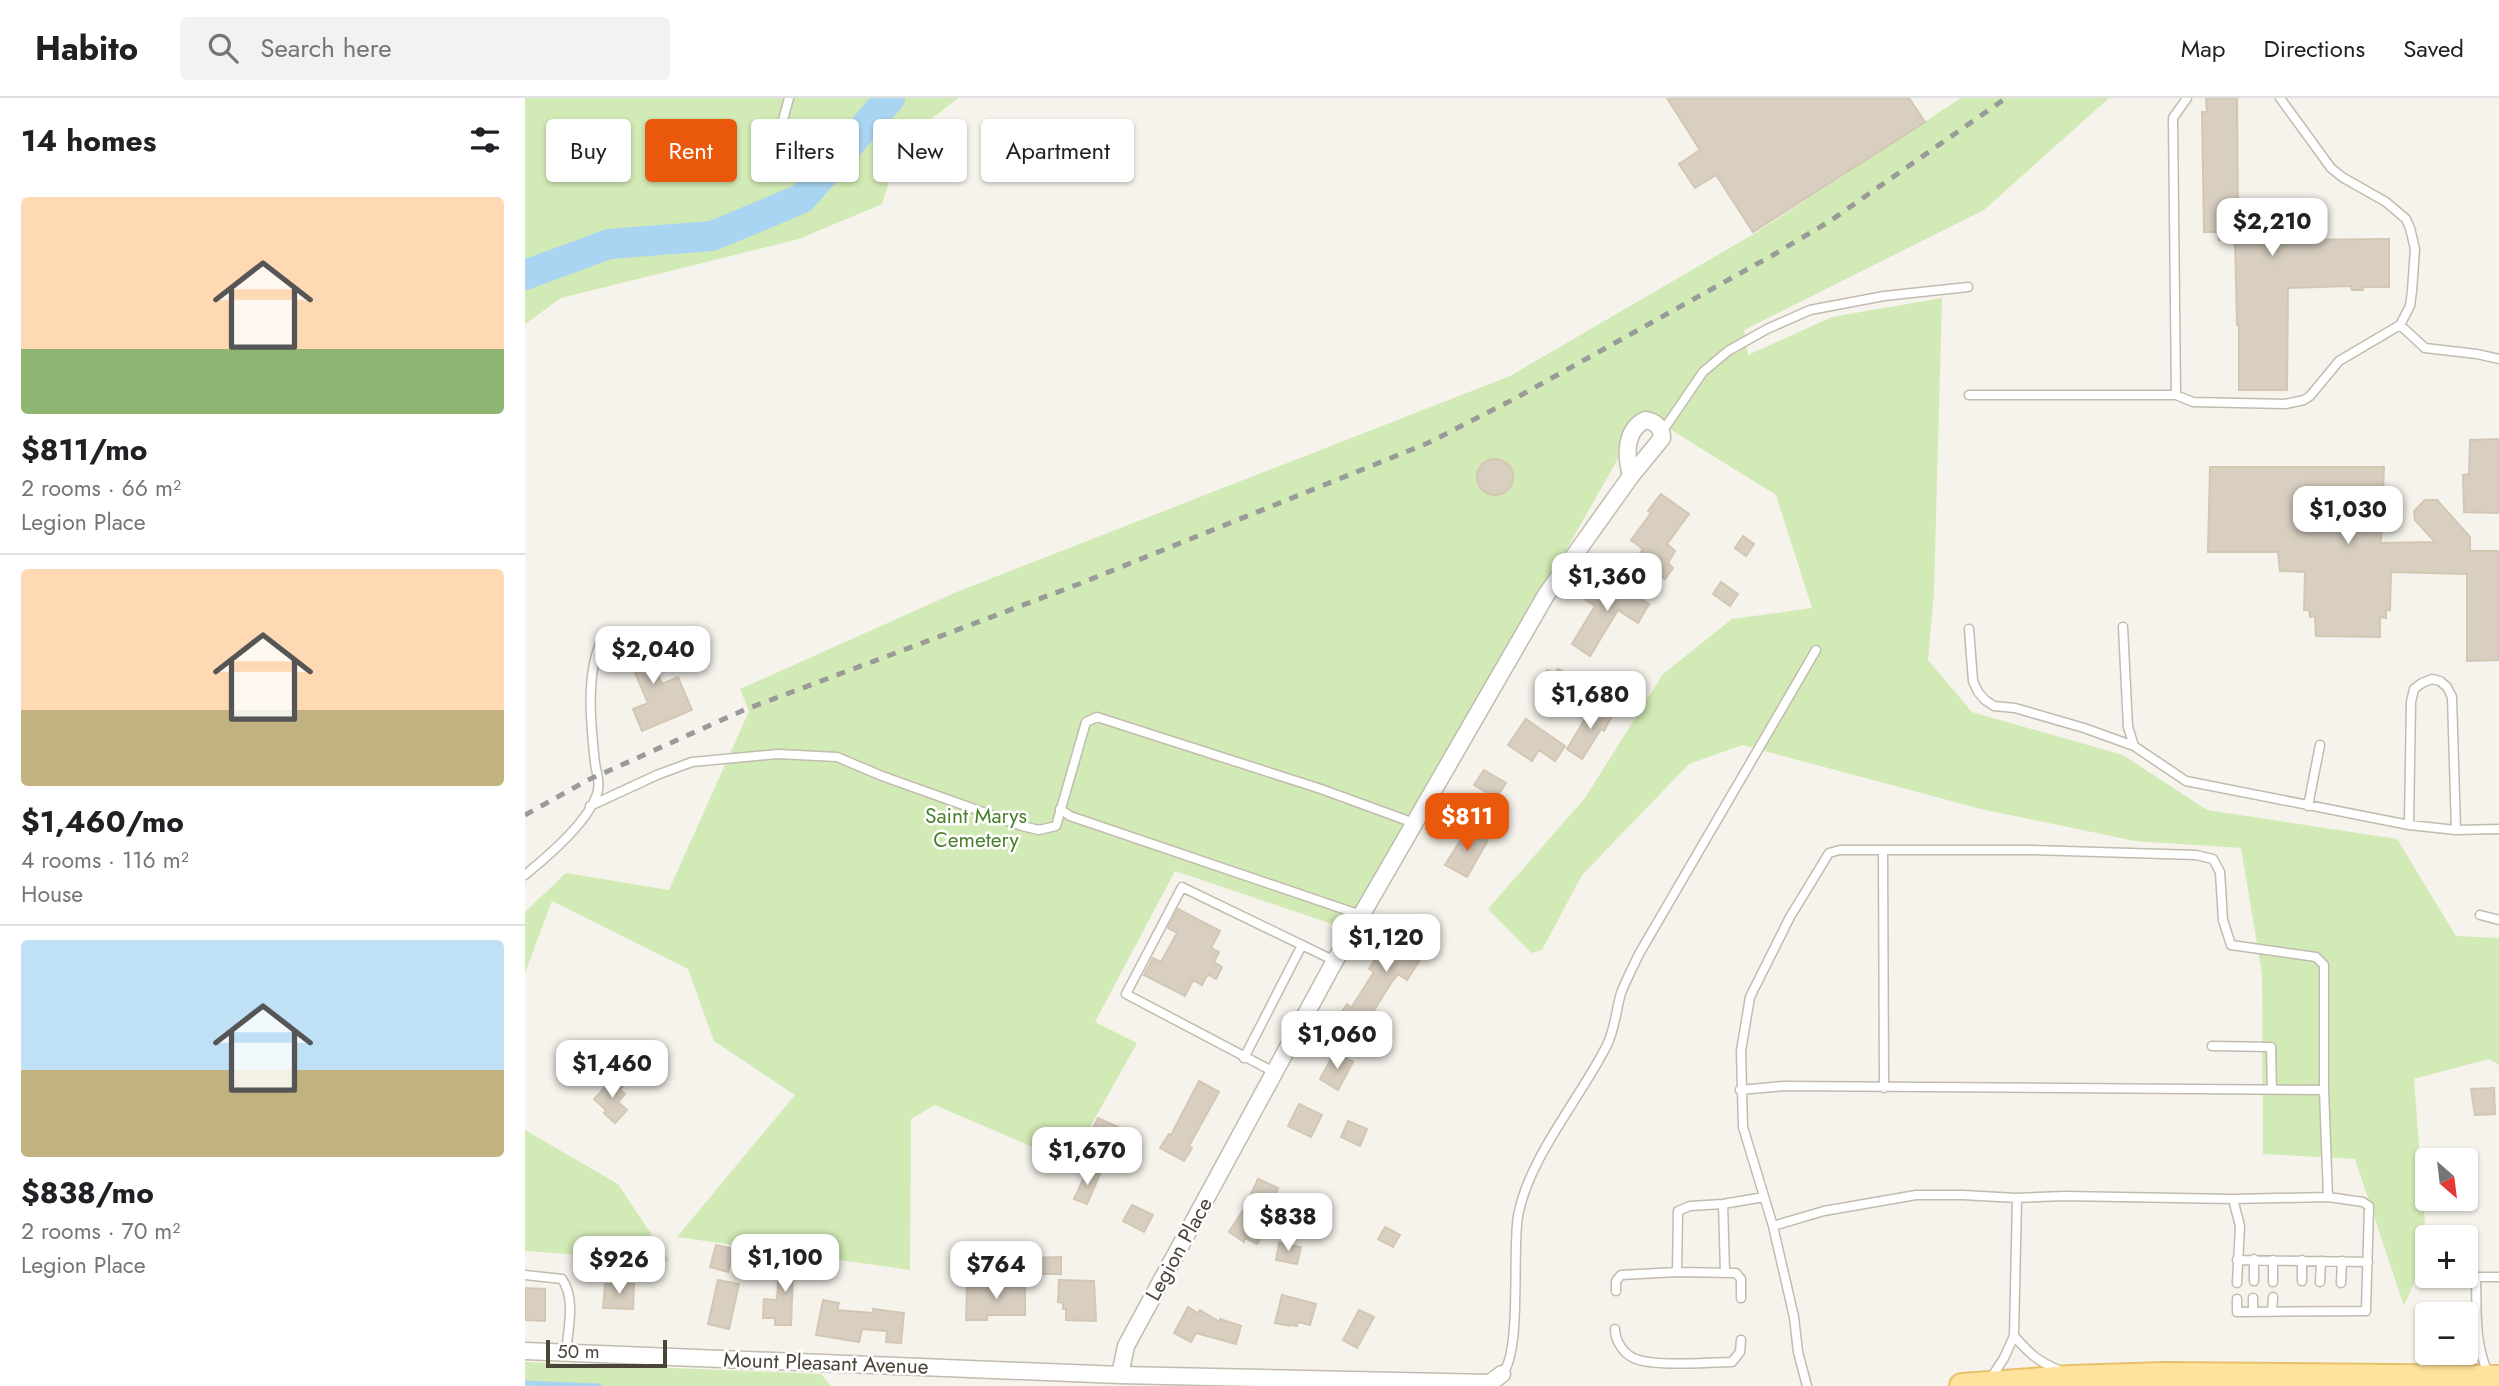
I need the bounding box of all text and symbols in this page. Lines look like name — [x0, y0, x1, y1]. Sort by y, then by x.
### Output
search box — [180, 17, 670, 80]
text: Habito — [35, 25, 138, 72]
icon: search — [204, 29, 242, 67]
text: Search here — [260, 29, 392, 67]
text: Map — [2181, 31, 2226, 66]
text: Directions — [2264, 31, 2365, 66]
text: Saved — [2403, 31, 2464, 66]
text: 14 homes — [21, 119, 156, 162]
chip: Buy — [546, 119, 631, 182]
chip: Rent — [645, 119, 737, 182]
chip: Filters — [751, 119, 859, 182]
chip: New — [873, 119, 967, 182]
chip: Apartment — [981, 119, 1134, 182]
icon: filters — [466, 121, 504, 159]
pin: $2,210 — [2215, 198, 2329, 258]
text: $2,210 — [2233, 204, 2311, 238]
icon: home — [200, 242, 326, 368]
text: $811/mo — [21, 428, 147, 471]
text: 2 rooms · 66 m² — [21, 471, 181, 505]
pin: $1,030 — [2291, 486, 2405, 546]
text: $1,030 — [2309, 492, 2387, 526]
text: Legion Place — [21, 505, 146, 539]
pin: $1,360 — [1550, 554, 1664, 613]
text: $1,360 — [1568, 559, 1646, 593]
icon: home — [200, 614, 326, 740]
pin: $2,040 — [596, 626, 710, 686]
text: $2,040 — [611, 632, 695, 666]
pin: $1,680 — [1533, 672, 1647, 731]
text: $1,680 — [1551, 677, 1629, 711]
pin: $811 — [1426, 794, 1508, 853]
text: $811 — [1441, 799, 1493, 833]
text: $1,460/mo — [21, 800, 184, 843]
park label: Saint Marys Cemetery — [925, 801, 1027, 855]
text: 4 rooms · 116 m² — [21, 843, 189, 877]
text: House — [21, 877, 83, 911]
pin: $1,120 — [1329, 914, 1443, 974]
text: $1,120 — [1348, 920, 1424, 954]
icon: home — [200, 985, 326, 1111]
pin: $1,060 — [1280, 1012, 1394, 1071]
text: $1,060 — [1297, 1017, 1377, 1051]
pin: $1,460 — [555, 1040, 669, 1100]
text: $1,460 — [572, 1046, 652, 1080]
pin: $1,670 — [1030, 1128, 1144, 1187]
text: $1,670 — [1048, 1133, 1126, 1167]
north arrow — [2415, 1148, 2478, 1211]
map controls — [2415, 1148, 2478, 1365]
text: $838/mo — [21, 1171, 154, 1214]
street label: Legion Place — [1138, 1192, 1220, 1306]
pin: $838 — [1247, 1194, 1329, 1253]
text: $838 — [1259, 1199, 1317, 1233]
text: 2 rooms · 70 m² — [21, 1214, 180, 1248]
button: + — [2415, 1225, 2478, 1288]
pin: $1,100 — [728, 1234, 842, 1294]
pin: $926 — [578, 1236, 660, 1296]
text: $1,100 — [747, 1240, 823, 1274]
text: $926 — [589, 1242, 649, 1276]
pin: $764 — [955, 1242, 1037, 1301]
text: $764 — [966, 1247, 1026, 1281]
text: Legion Place — [21, 1248, 146, 1282]
button: − — [2415, 1302, 2478, 1365]
scale bar — [546, 1337, 667, 1369]
text: 50 m — [557, 1338, 600, 1365]
street label: Mount Pleasant Avenue — [723, 1344, 929, 1382]

